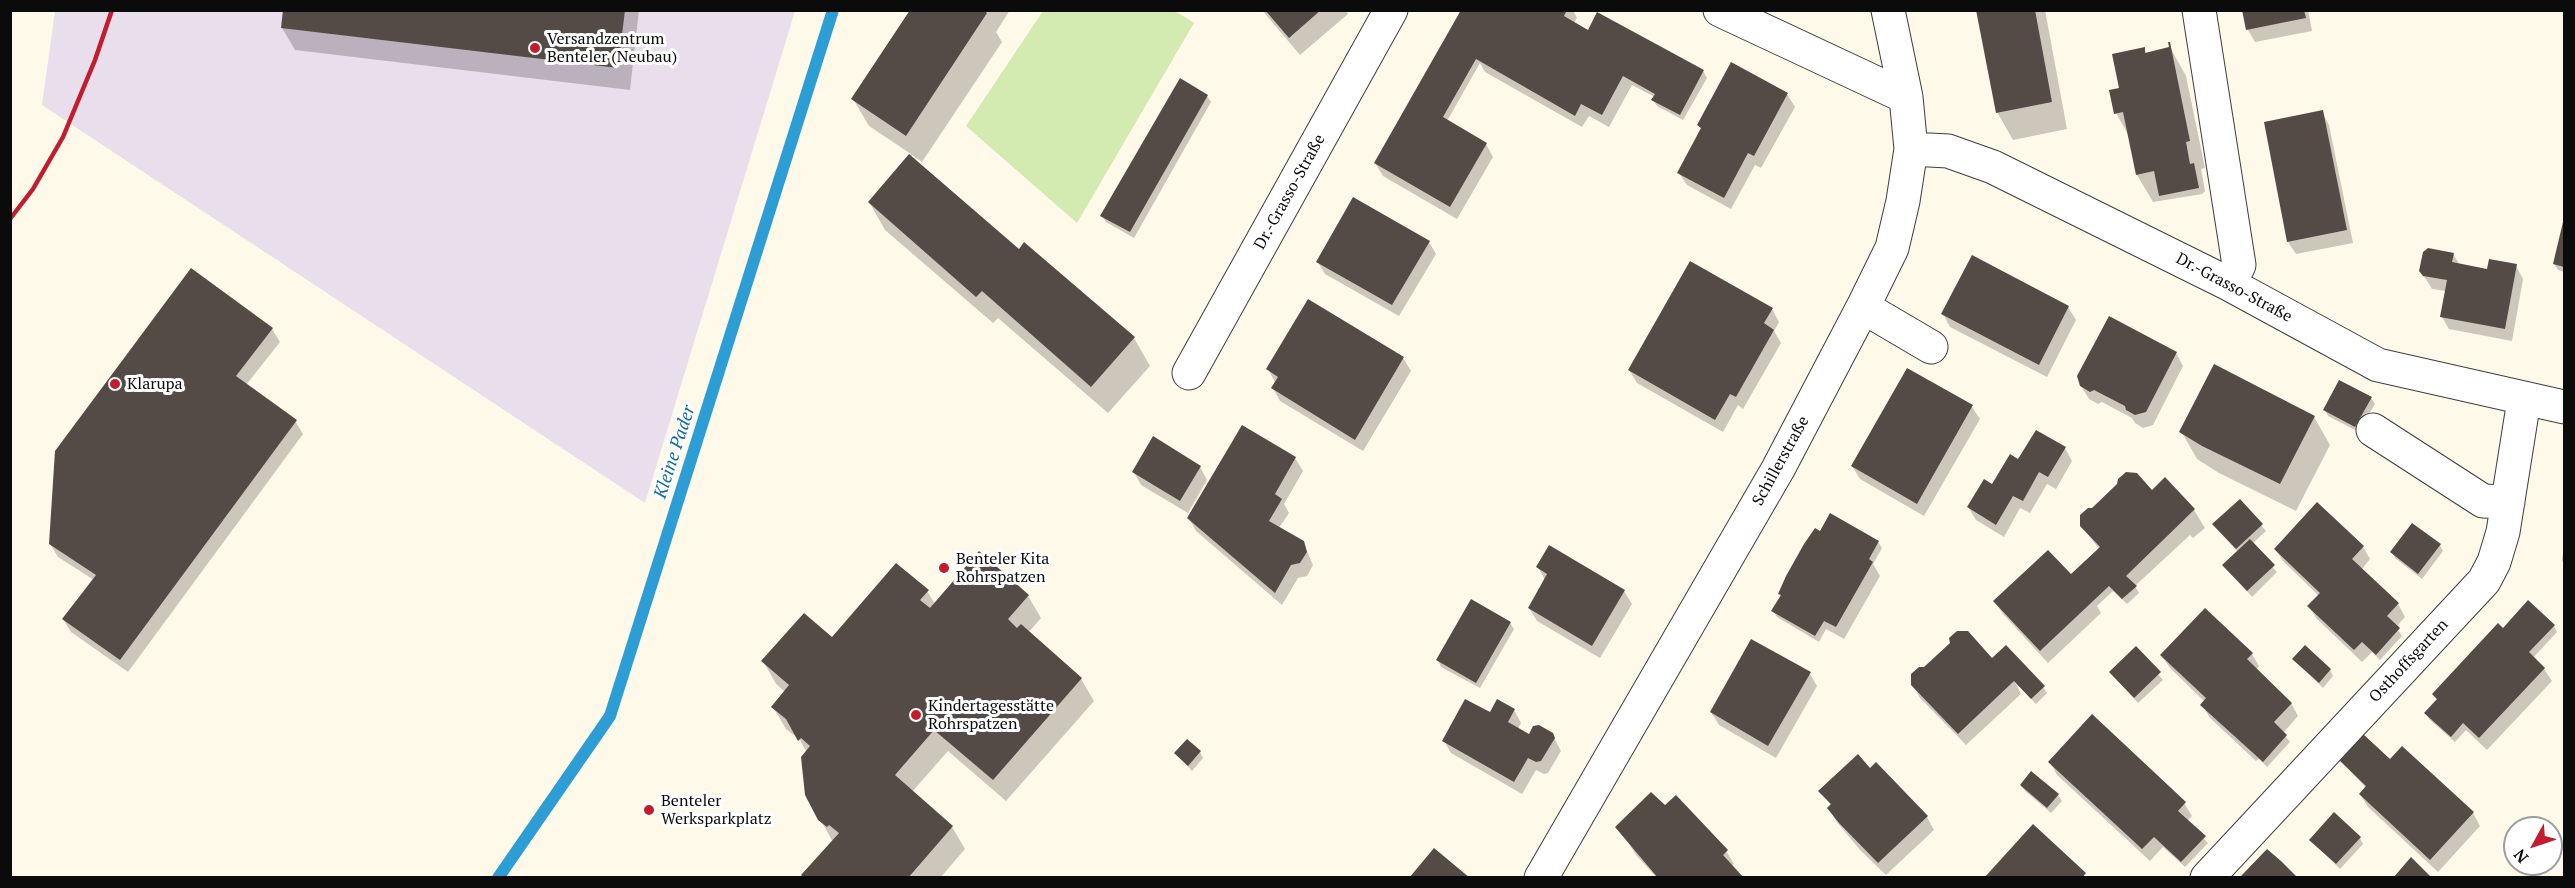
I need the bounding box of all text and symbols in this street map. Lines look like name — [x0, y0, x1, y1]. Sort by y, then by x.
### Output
place label: Versandzentrum Benteler (Neubau) — [547, 29, 677, 67]
marker: Versandzentrum Benteler (Neubau) — [528, 41, 542, 55]
street label: Dr.-Grasso-Straße — [1250, 131, 1330, 253]
street label: Dr.-Grasso-Straße — [2173, 249, 2295, 327]
place label: Klarupa — [127, 374, 183, 394]
marker: Klarupa — [108, 377, 122, 391]
water label: Kleine Pader — [650, 403, 700, 501]
street label: Schillerstraße — [1749, 413, 1813, 509]
place label: Benteler Kita Rohrspatzen — [956, 549, 1049, 587]
marker: Benteler Kita Rohrspatzen — [937, 561, 951, 575]
street label: Osthoffsgarten — [2366, 615, 2452, 707]
place label: Kindertagesstätte Rohrspatzen — [928, 696, 1054, 734]
marker: Kindertagesstätte Rohrspatzen — [909, 708, 923, 722]
place label: Benteler Werksparkplatz — [661, 791, 771, 829]
marker: Benteler Werksparkplatz — [642, 803, 656, 817]
north arrow — [2503, 816, 2563, 876]
text: N — [2508, 845, 2533, 868]

